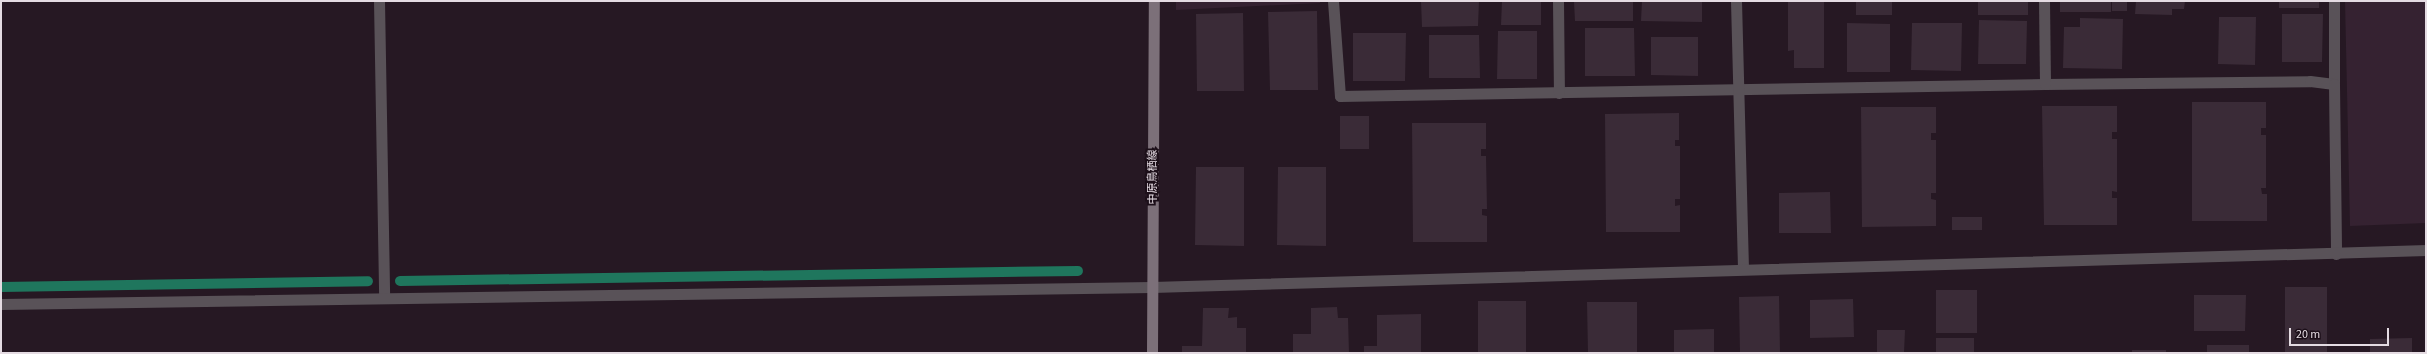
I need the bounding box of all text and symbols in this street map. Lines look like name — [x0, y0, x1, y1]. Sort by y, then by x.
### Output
street label: 中原鳥栖線 — [1146, 150, 1160, 204]
scale bar — [2291, 320, 2391, 346]
text: 20 m — [2296, 326, 2320, 343]

